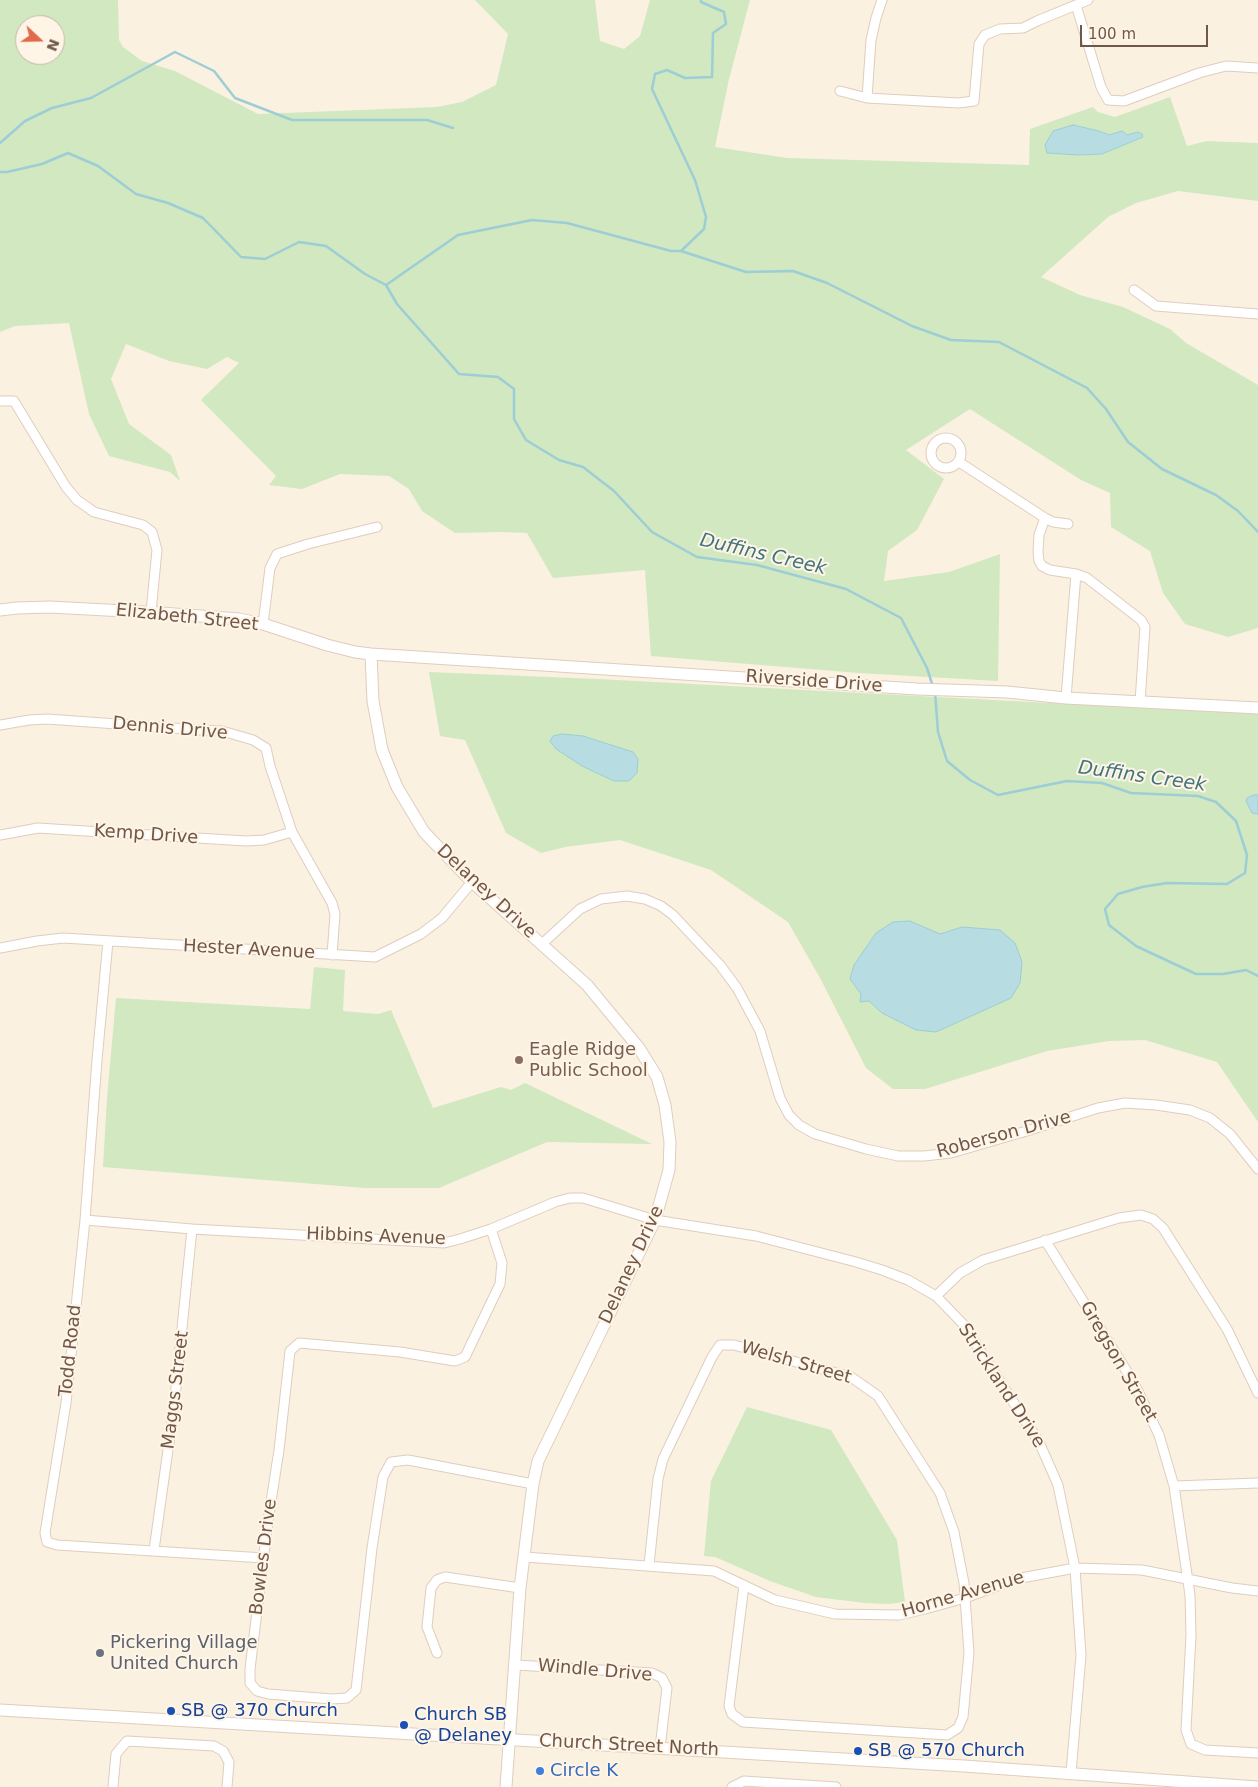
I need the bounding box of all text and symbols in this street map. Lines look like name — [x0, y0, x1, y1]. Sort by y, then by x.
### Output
north arrow — [15, 15, 65, 65]
scale bar — [1083, 15, 1210, 47]
text: 100 m — [1088, 25, 1136, 43]
text: N — [44, 37, 63, 53]
water label: Duffins Creek — [698, 529, 828, 581]
street label: Elizabeth Street — [115, 600, 259, 636]
street label: Riverside Drive — [745, 666, 883, 698]
street label: Dennis Drive — [111, 713, 229, 745]
water label: Duffins Creek — [1076, 757, 1208, 797]
street label: Kemp Drive — [93, 821, 199, 849]
street label: Delaney Drive — [432, 841, 540, 943]
street label: Hester Avenue — [182, 936, 316, 964]
place label: Eagle Ridge Public School — [529, 1039, 648, 1082]
marker: Eagle Ridge Public School — [513, 1054, 525, 1066]
street label: Roberson Drive — [934, 1107, 1074, 1163]
street label: Delaney Drive — [595, 1203, 669, 1327]
street label: Hibbins Avenue — [306, 1224, 446, 1250]
street label: Gregson Street — [1075, 1298, 1161, 1426]
street label: Todd Road — [55, 1304, 87, 1398]
street label: Strickland Drive — [953, 1320, 1049, 1452]
street label: Maggs Street — [158, 1330, 194, 1450]
street label: Welsh Street — [738, 1337, 854, 1389]
street label: Bowles Drive — [246, 1497, 282, 1617]
street label: Horne Avenue — [899, 1567, 1027, 1623]
place label: Pickering Village United Church — [110, 1632, 258, 1675]
marker: Pickering Village United Church — [94, 1647, 106, 1659]
street label: Windle Drive — [537, 1655, 653, 1687]
place label: SB @ 370 Church — [181, 1700, 338, 1722]
place label: Church SB @ Delaney — [414, 1704, 512, 1746]
marker: SB @ 370 Church — [165, 1705, 177, 1717]
marker: Church SB @ Delaney — [398, 1719, 410, 1731]
street label: Church Street North — [538, 1730, 720, 1762]
place label: SB @ 570 Church — [868, 1740, 1025, 1762]
marker: SB @ 570 Church — [852, 1745, 864, 1757]
place label: Circle K — [550, 1760, 618, 1782]
marker: Circle K — [534, 1765, 546, 1777]

